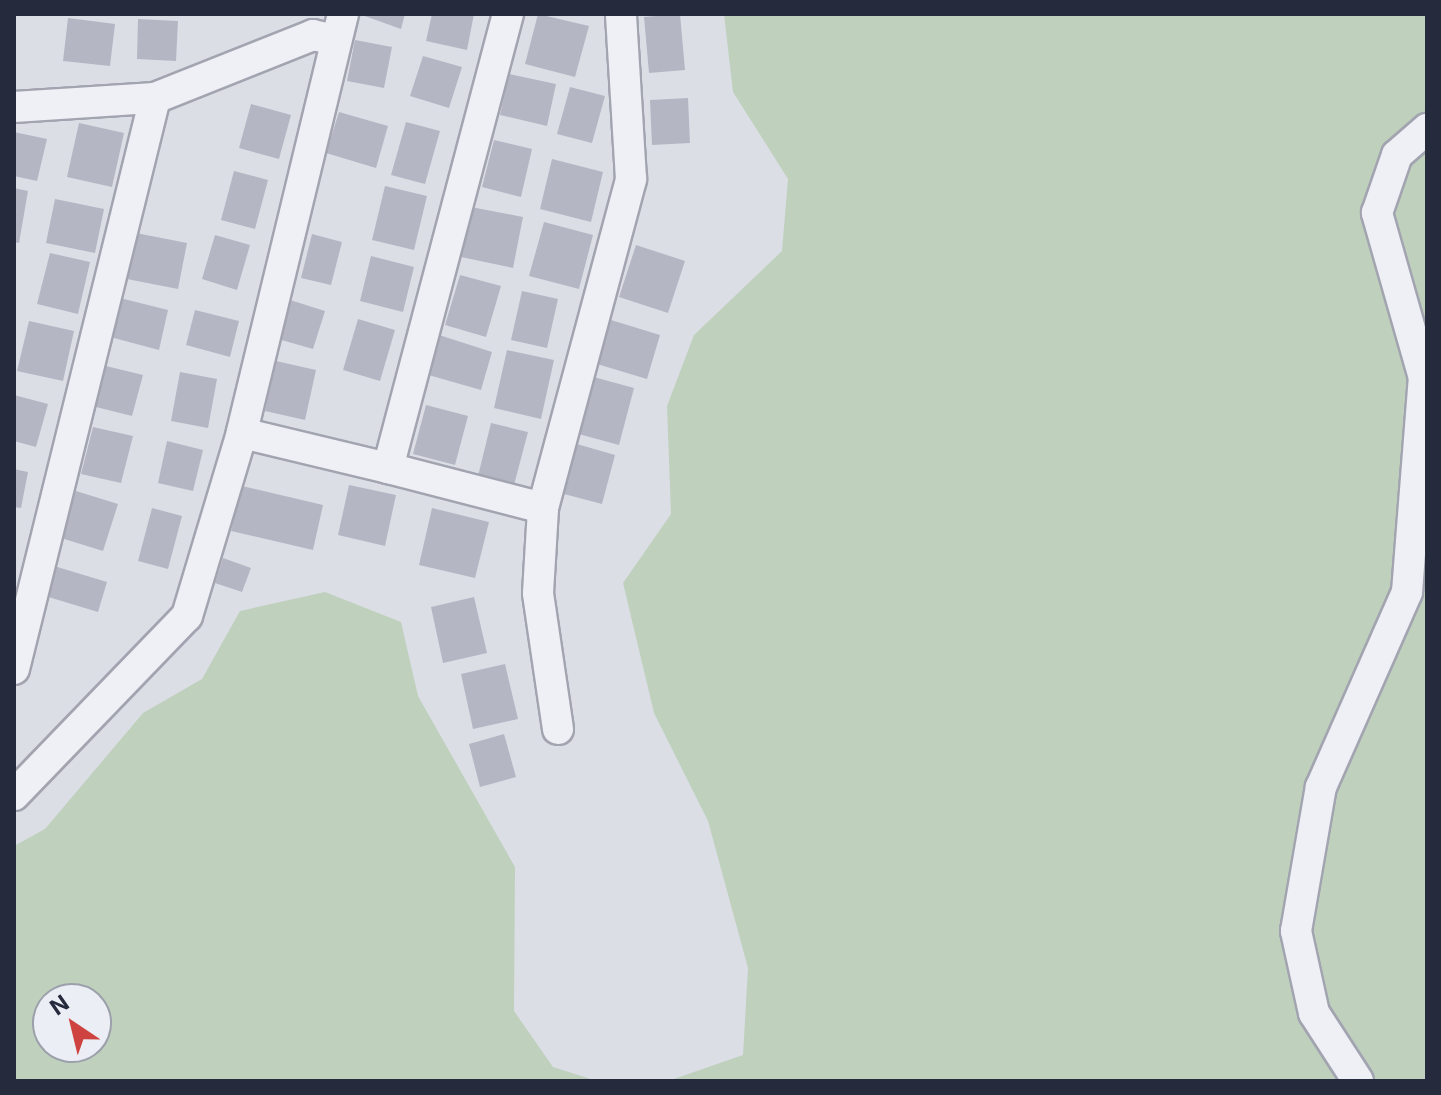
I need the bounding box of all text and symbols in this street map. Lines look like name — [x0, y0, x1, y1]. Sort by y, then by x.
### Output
north arrow — [32, 983, 112, 1063]
text: N — [45, 990, 74, 1020]

